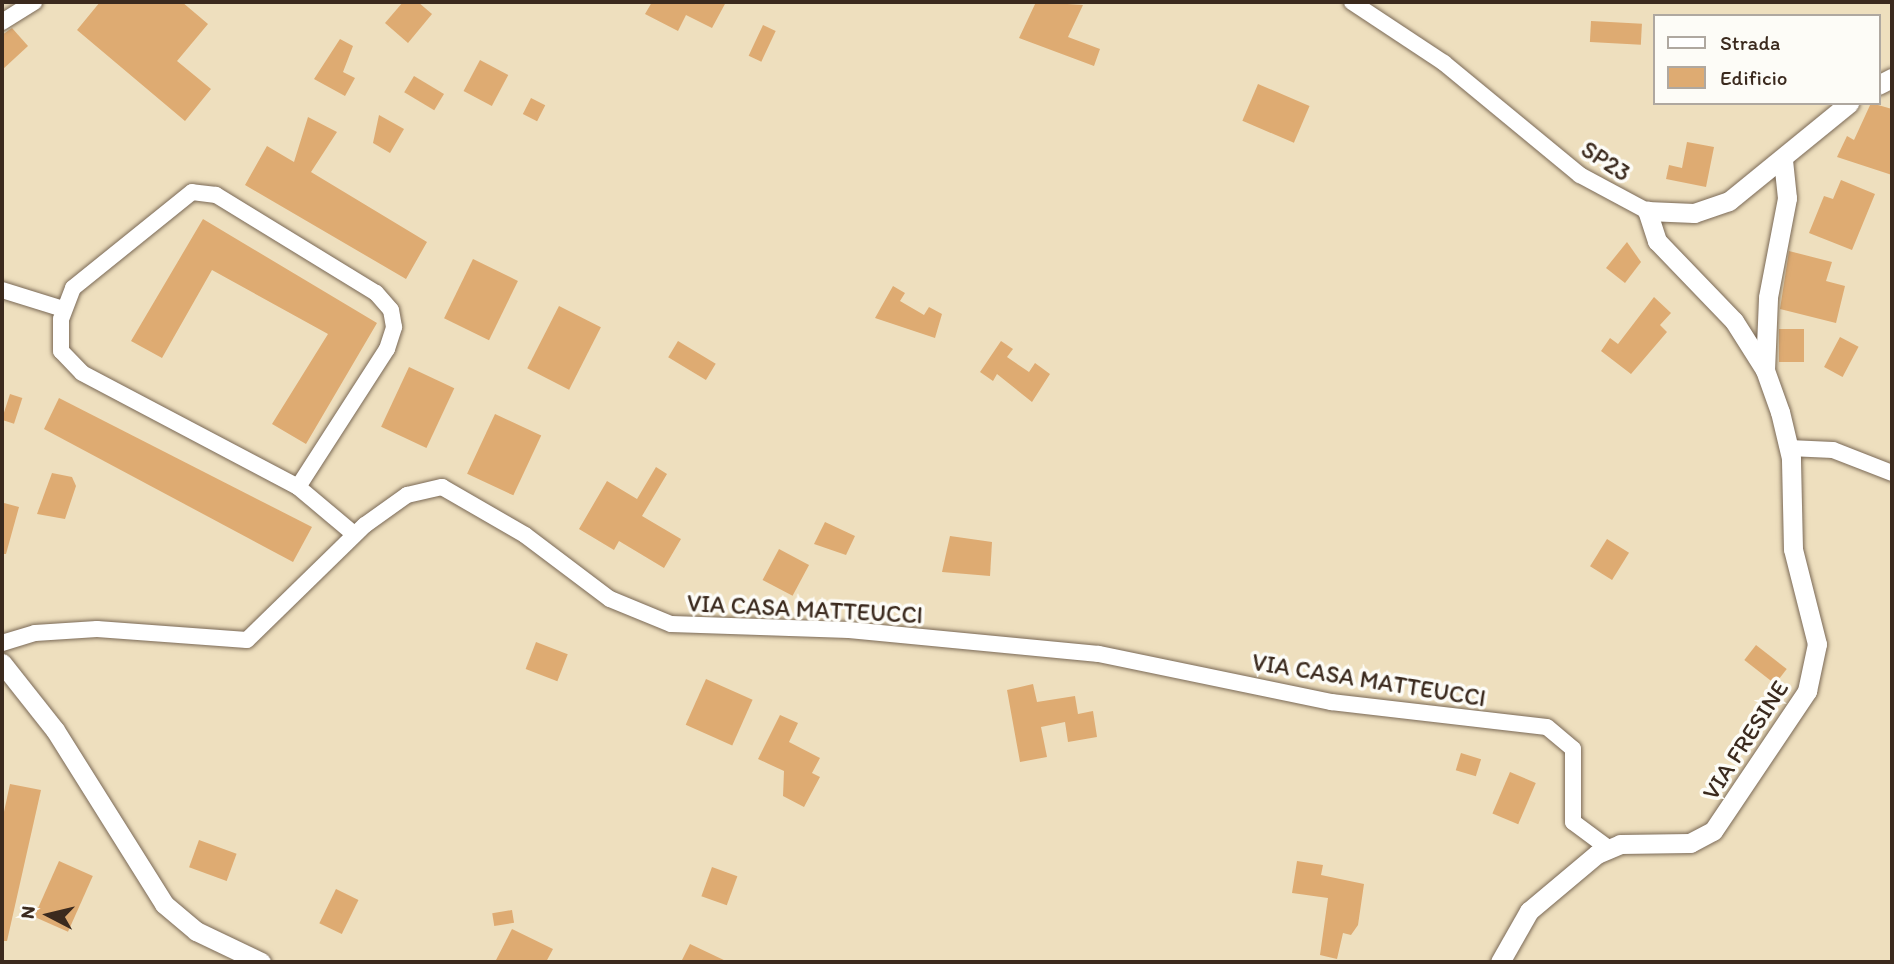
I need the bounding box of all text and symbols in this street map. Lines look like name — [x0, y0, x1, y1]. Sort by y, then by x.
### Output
legend — [1652, 14, 1880, 105]
text: Strada — [1720, 30, 1780, 55]
text: Edificio — [1720, 65, 1788, 90]
street label: SP23 — [1576, 135, 1636, 187]
street label: VIA CASA MATTEUCCI — [685, 588, 925, 630]
street label: VIA CASA MATTEUCCI — [1249, 647, 1489, 713]
street label: VIA FRESINE — [1697, 676, 1793, 804]
north arrow — [14, 880, 84, 950]
text: N — [15, 905, 40, 920]

